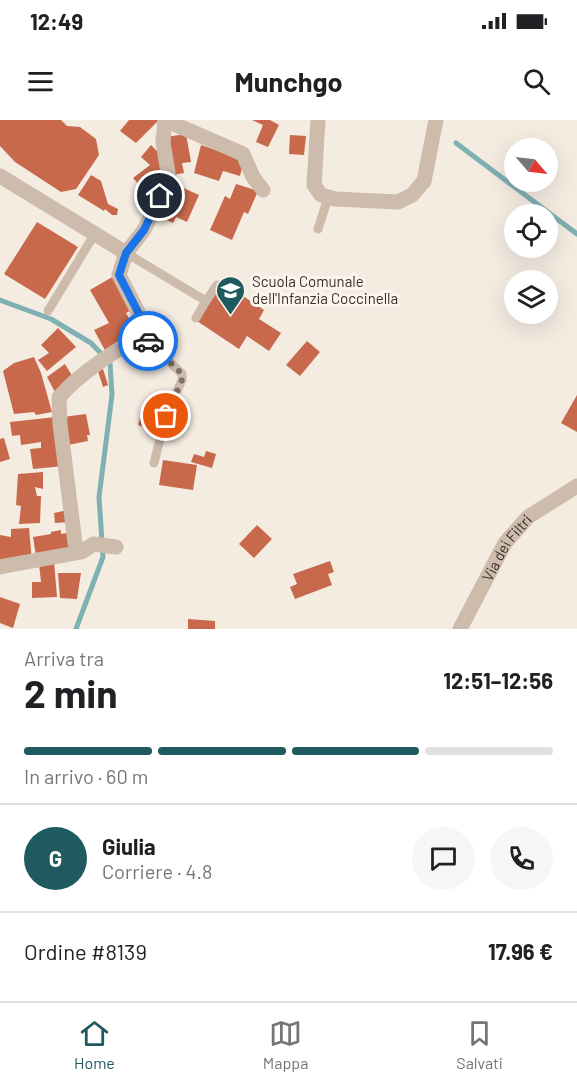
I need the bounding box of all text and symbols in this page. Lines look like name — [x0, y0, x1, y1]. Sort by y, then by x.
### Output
text: 12:49 — [30, 8, 83, 34]
icon: menu — [24, 65, 57, 98]
text: Munchgo — [234, 65, 343, 97]
icon: search — [520, 65, 553, 98]
north arrow — [504, 138, 558, 192]
map controls — [504, 138, 558, 324]
pin — [134, 170, 185, 221]
icon: home — [143, 179, 176, 212]
button: locate — [504, 204, 558, 258]
button: layers — [504, 270, 558, 324]
place label: Scuola Comunale dell'Infanzia Coccinella — [252, 272, 398, 307]
school or university icon: Scuola Comunale dell'Infanzia Coccinella — [215, 274, 247, 316]
courier — [118, 311, 178, 371]
icon: car — [132, 325, 165, 358]
pin — [140, 390, 191, 441]
icon: bag — [149, 399, 182, 432]
street label: Via dei Filtri — [478, 510, 535, 584]
text: Arriva tra — [24, 646, 104, 670]
text: 12:51–12:56 — [443, 667, 553, 693]
text: 2 min — [24, 669, 117, 716]
text: In arrivo · 60 m — [24, 764, 148, 788]
button: chat — [412, 827, 475, 890]
button: phone — [490, 827, 553, 890]
text: Giulia — [102, 833, 156, 859]
text: G — [49, 845, 62, 871]
text: Corriere · 4.8 — [102, 859, 212, 883]
text: Ordine #8139 — [24, 938, 147, 964]
text: 17.96 € — [488, 938, 553, 964]
tab: Home — [74, 1017, 115, 1072]
tab: Mappa — [263, 1017, 308, 1072]
tab: Salvati — [456, 1017, 503, 1072]

